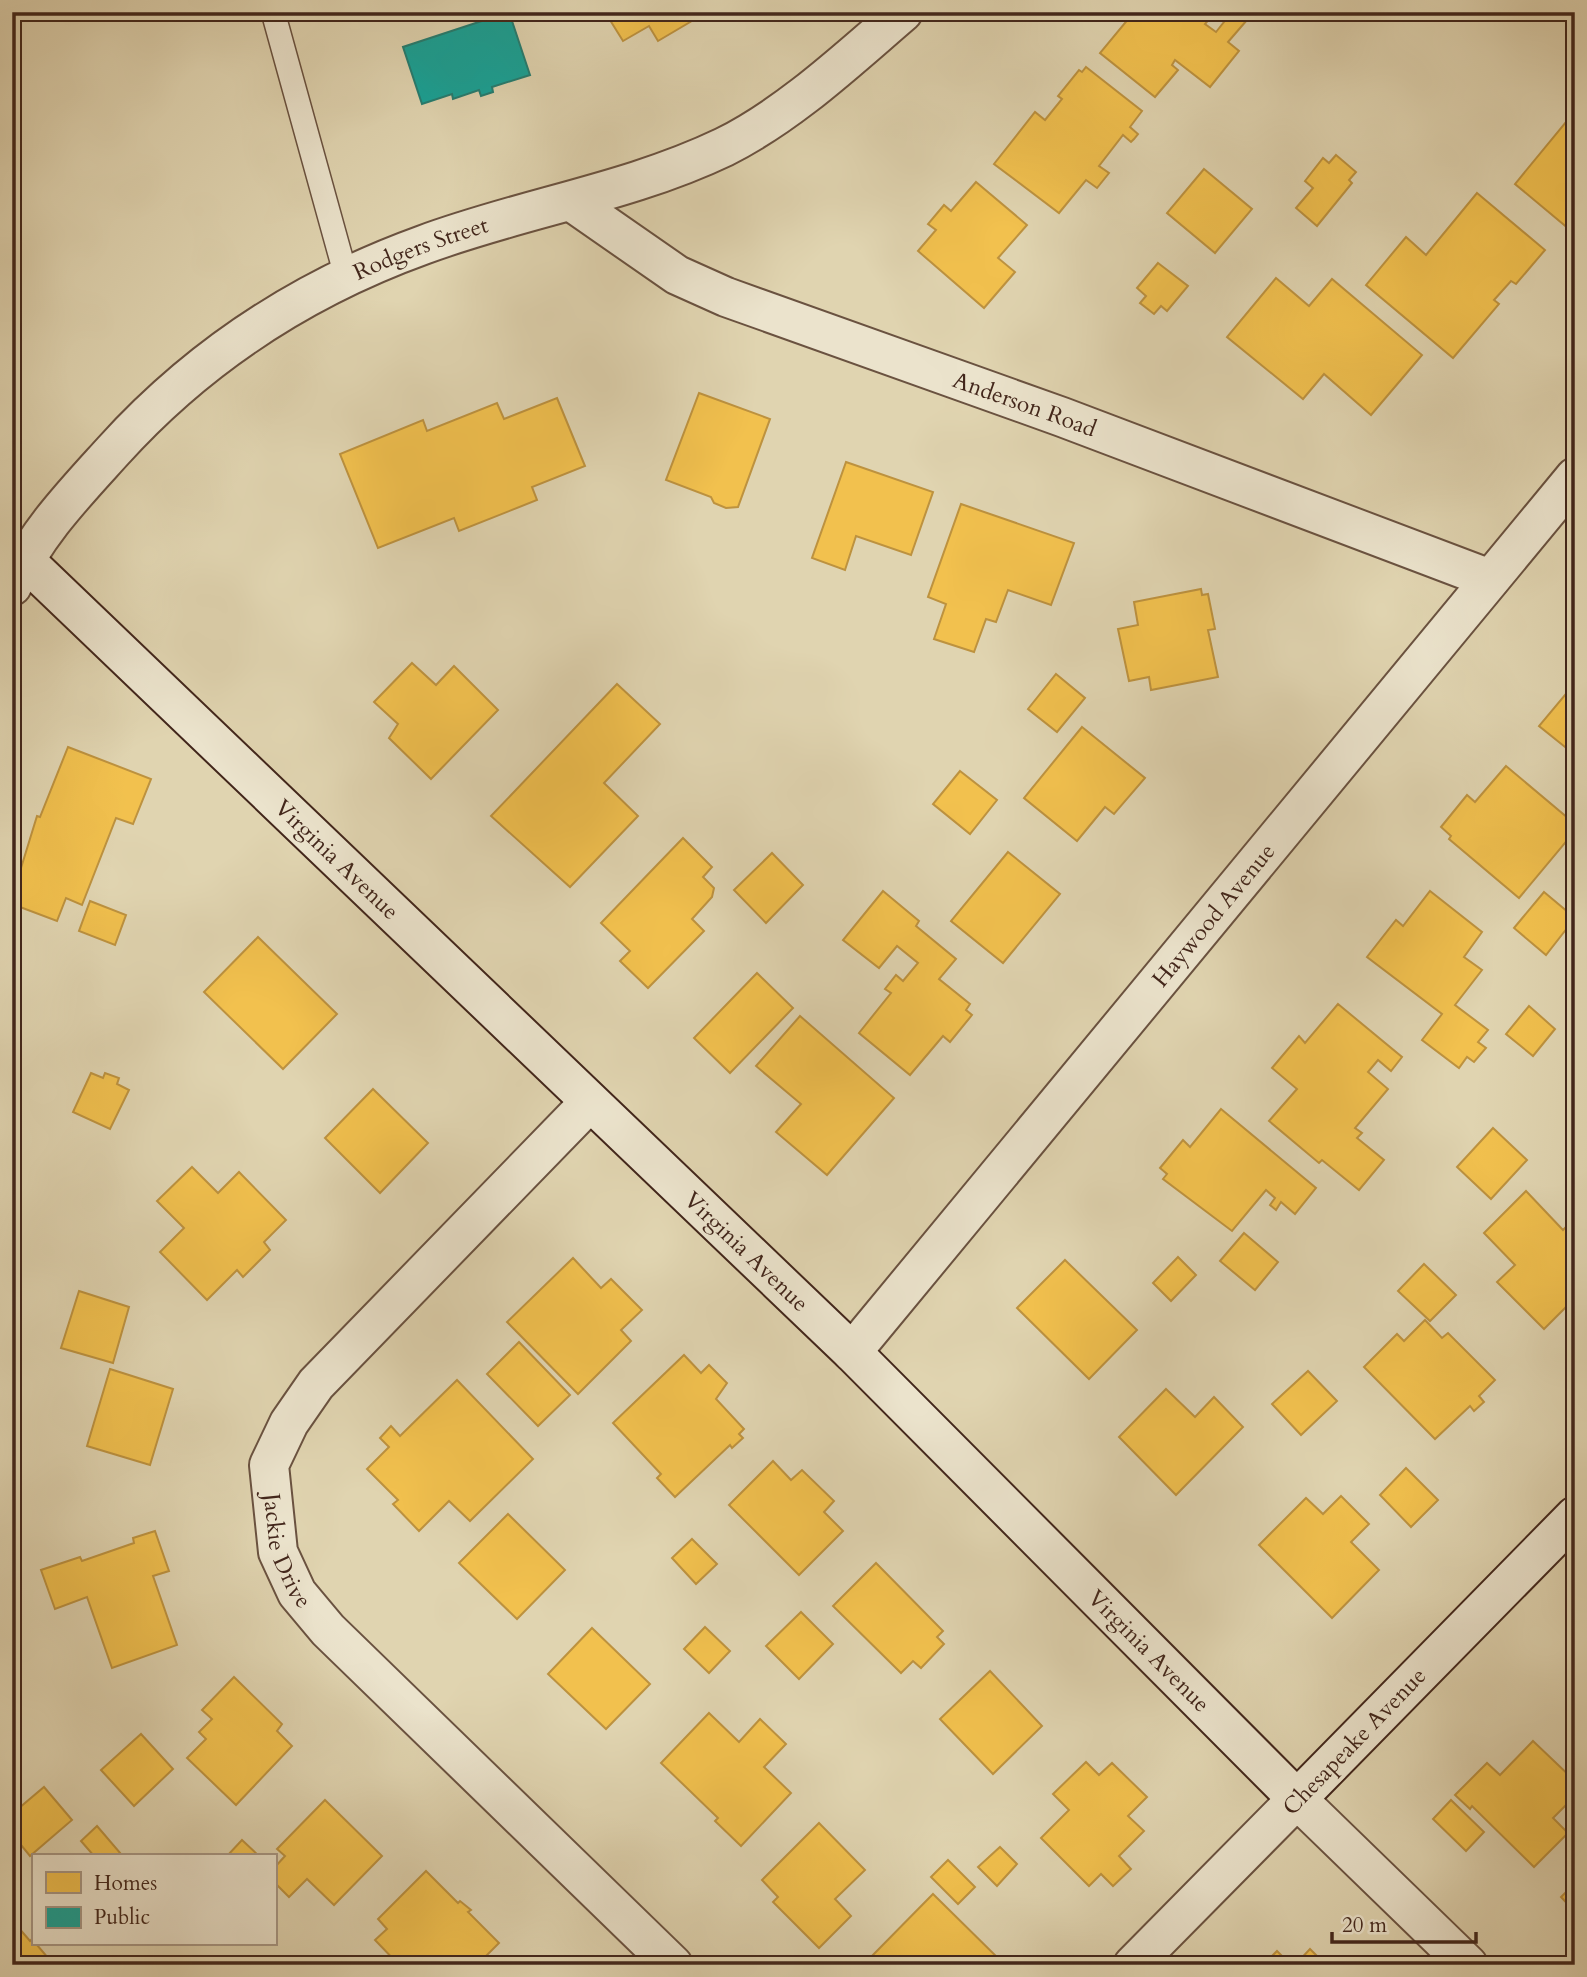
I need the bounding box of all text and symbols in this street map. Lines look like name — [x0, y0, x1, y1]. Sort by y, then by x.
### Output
street label: Rodgers Street — [348, 209, 492, 288]
street label: Anderson Road — [949, 364, 1102, 445]
street label: Virginia Avenue — [268, 793, 406, 927]
street label: Haywood Avenue — [1145, 837, 1282, 994]
street label: Virginia Avenue — [677, 1185, 815, 1319]
street label: Jackie Drive — [256, 1489, 318, 1615]
street label: Virginia Avenue — [1081, 1583, 1217, 1719]
street label: Chesapeake Avenue — [1276, 1661, 1433, 1822]
legend — [32, 1854, 276, 1946]
text: Homes — [94, 1869, 157, 1898]
scale bar — [1332, 1900, 1475, 1944]
text: Public — [94, 1903, 150, 1932]
text: 20 m — [1342, 1911, 1387, 1940]

